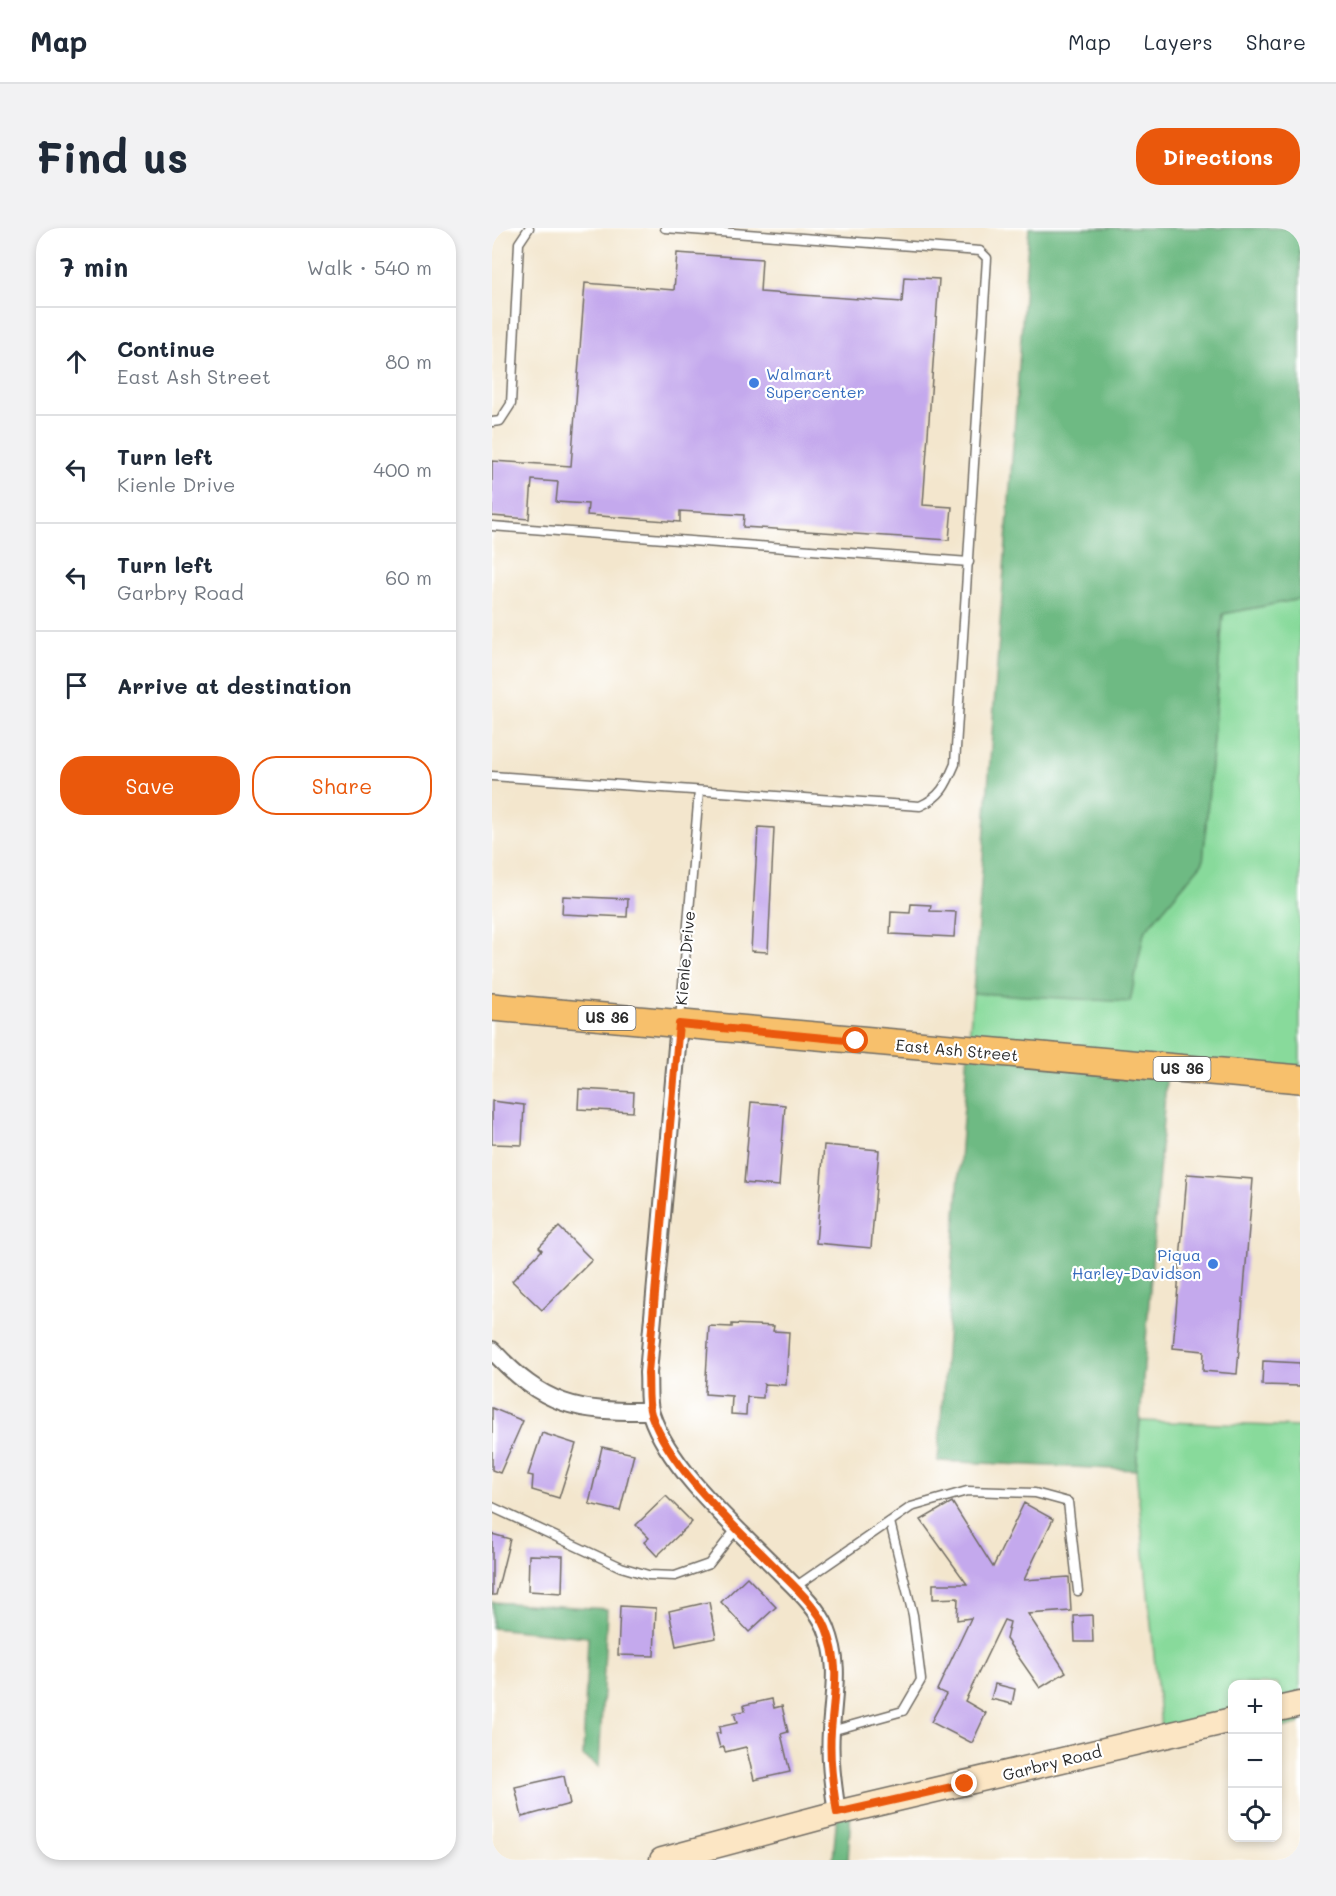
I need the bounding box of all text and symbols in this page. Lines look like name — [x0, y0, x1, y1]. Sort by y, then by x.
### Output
text: Map — [30, 23, 87, 59]
text: Map — [1068, 28, 1111, 55]
text: Layers — [1144, 28, 1213, 55]
text: Share — [1246, 28, 1306, 55]
button: Directions — [1136, 128, 1300, 185]
text: Find us — [36, 129, 188, 184]
text: 7 min — [60, 250, 128, 284]
text: Walk · 540 m — [307, 254, 432, 280]
text: Continue — [117, 334, 215, 363]
icon: ahead — [60, 345, 93, 378]
text: 80 m — [385, 348, 432, 374]
text: East Ash Street — [117, 363, 271, 389]
place label: Walmart Supercenter — [766, 363, 865, 402]
marker: Walmart Supercenter — [747, 376, 761, 390]
text: Turn left — [117, 442, 213, 471]
icon: left — [60, 453, 93, 486]
text: 400 m — [373, 456, 432, 482]
text: Kienle Drive — [117, 471, 235, 497]
text: Turn left — [117, 550, 213, 579]
icon: left — [60, 561, 93, 594]
text: 60 m — [385, 564, 432, 590]
text: Garbry Road — [117, 579, 244, 605]
icon: arrive — [60, 669, 93, 702]
text: Arrive at destination — [117, 671, 352, 700]
button: Save — [60, 756, 240, 815]
button: Share — [252, 756, 432, 815]
street label: Kienle Drive — [670, 910, 699, 1006]
road number: US 36 — [578, 1006, 636, 1030]
route start — [842, 1027, 868, 1053]
street label: East Ash Street — [895, 1034, 1019, 1065]
road number: US 36 — [1154, 1057, 1210, 1081]
place label: Piqua Harley-Davidson — [1072, 1244, 1201, 1283]
marker: Piqua Harley-Davidson — [1206, 1257, 1220, 1271]
map controls — [1228, 1680, 1282, 1842]
button: + — [1228, 1680, 1282, 1734]
button: − — [1228, 1734, 1282, 1788]
street label: Garbry Road — [1000, 1740, 1104, 1785]
route end — [951, 1770, 977, 1796]
button: locate — [1228, 1788, 1282, 1842]

